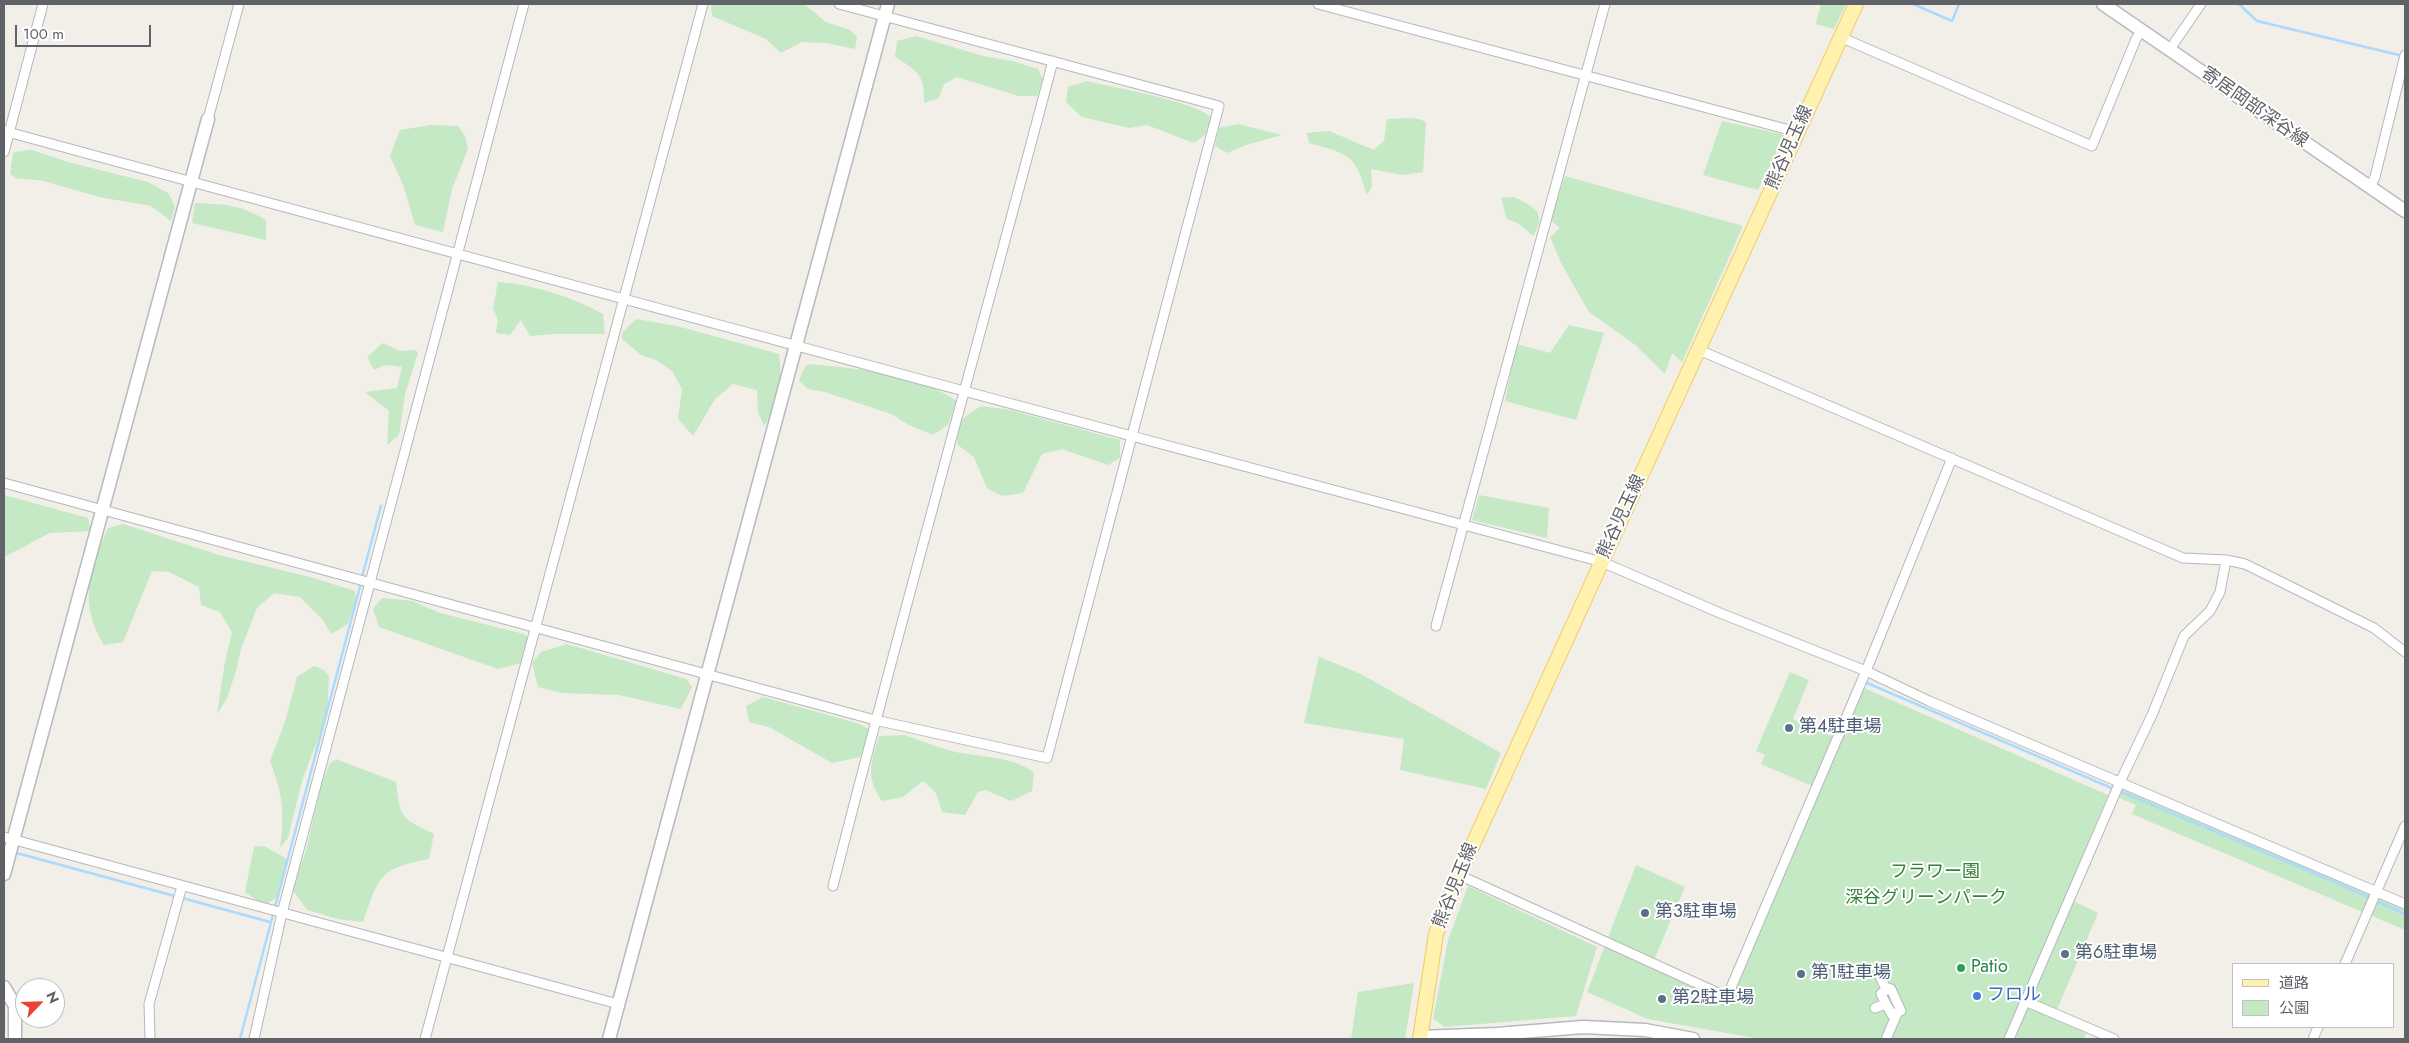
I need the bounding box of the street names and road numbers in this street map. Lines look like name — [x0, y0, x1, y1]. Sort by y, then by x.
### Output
street label: 寄居岡部深谷線 — [2196, 63, 2312, 153]
street label: 熊谷児玉線 — [1762, 102, 1818, 194]
street label: 熊谷児玉線 — [1593, 472, 1651, 562]
street label: 熊谷児玉線 — [1429, 840, 1483, 932]

